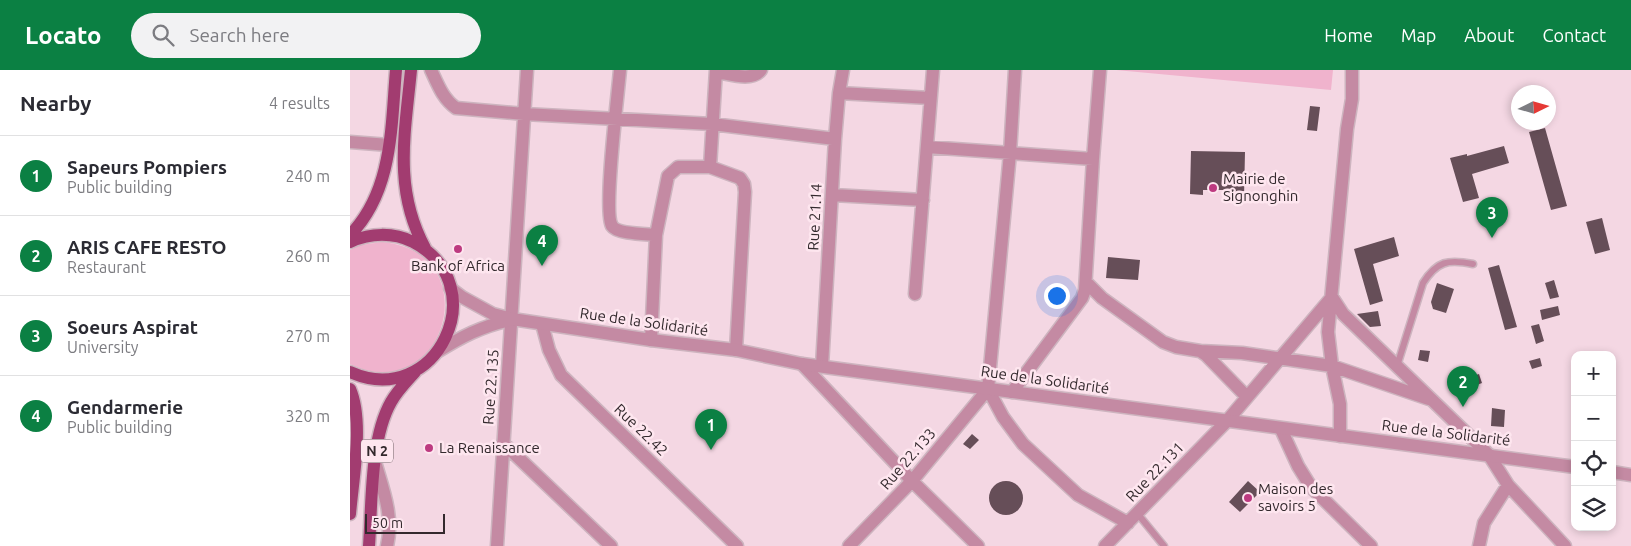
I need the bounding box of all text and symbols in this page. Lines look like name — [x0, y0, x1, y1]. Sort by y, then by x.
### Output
search box — [131, 13, 481, 58]
icon: search — [149, 21, 177, 49]
text: Locato — [25, 22, 101, 49]
text: Search here — [189, 24, 290, 46]
text: Home — [1324, 25, 1373, 45]
text: Map — [1401, 25, 1436, 45]
text: About — [1464, 25, 1514, 45]
text: Contact — [1542, 25, 1606, 45]
north arrow — [1511, 85, 1556, 130]
text: Nearby — [20, 91, 91, 115]
text: 4 results — [269, 94, 330, 112]
text: Sapeurs Pompiers — [67, 156, 227, 178]
text: 1 — [31, 167, 41, 185]
text: 240 m — [285, 167, 330, 185]
place label: Mairie de Signonghin — [1223, 170, 1298, 204]
text: Public building — [67, 178, 172, 196]
marker: Mairie de Signonghin — [1207, 182, 1219, 194]
street label: Rue 21.14 — [804, 183, 825, 251]
pin: 3 — [1476, 197, 1508, 238]
pin: 4 — [526, 225, 558, 266]
text: ARIS CAFE RESTO — [67, 236, 227, 258]
marker: Bank of Africa — [452, 243, 464, 255]
text: 2 — [31, 247, 41, 265]
text: 260 m — [285, 247, 330, 265]
place label: Bank of Africa — [411, 257, 505, 274]
text: Restaurant — [67, 258, 146, 276]
your location — [1044, 283, 1070, 309]
street label: Rue de la Solidarité — [579, 304, 709, 339]
text: Soeurs Aspirat — [67, 316, 198, 338]
text: 3 — [31, 327, 41, 345]
text: 270 m — [285, 327, 330, 345]
text: University — [67, 338, 138, 356]
street label: Rue 22.135 — [479, 349, 502, 425]
map controls — [1571, 351, 1616, 531]
button: + — [1571, 351, 1616, 396]
street label: Rue de la Solidarité — [980, 362, 1110, 397]
pin: 2 — [1447, 366, 1479, 407]
text: Gendarmerie — [67, 396, 183, 418]
button: − — [1571, 396, 1616, 441]
street label: Rue 22.42 — [611, 400, 671, 459]
text: 4 — [31, 407, 41, 425]
text: 320 m — [285, 407, 330, 425]
pin: 1 — [695, 409, 727, 450]
street label: Rue de la Solidarité — [1381, 416, 1511, 449]
text: Public building — [67, 418, 172, 436]
street label: Rue 22.133 — [876, 425, 939, 493]
place label: La Renaissance — [439, 439, 540, 456]
street label: Rue 22.131 — [1122, 439, 1187, 505]
road number: N 2 — [361, 440, 393, 462]
button: locate — [1571, 441, 1616, 486]
marker: La Renaissance — [423, 442, 435, 454]
place label: Maison des savoirs 5 — [1258, 480, 1333, 514]
button: layers — [1571, 486, 1616, 531]
marker: Maison des savoirs 5 — [1242, 492, 1254, 504]
scale bar — [365, 511, 445, 534]
text: 50 m — [372, 515, 403, 531]

